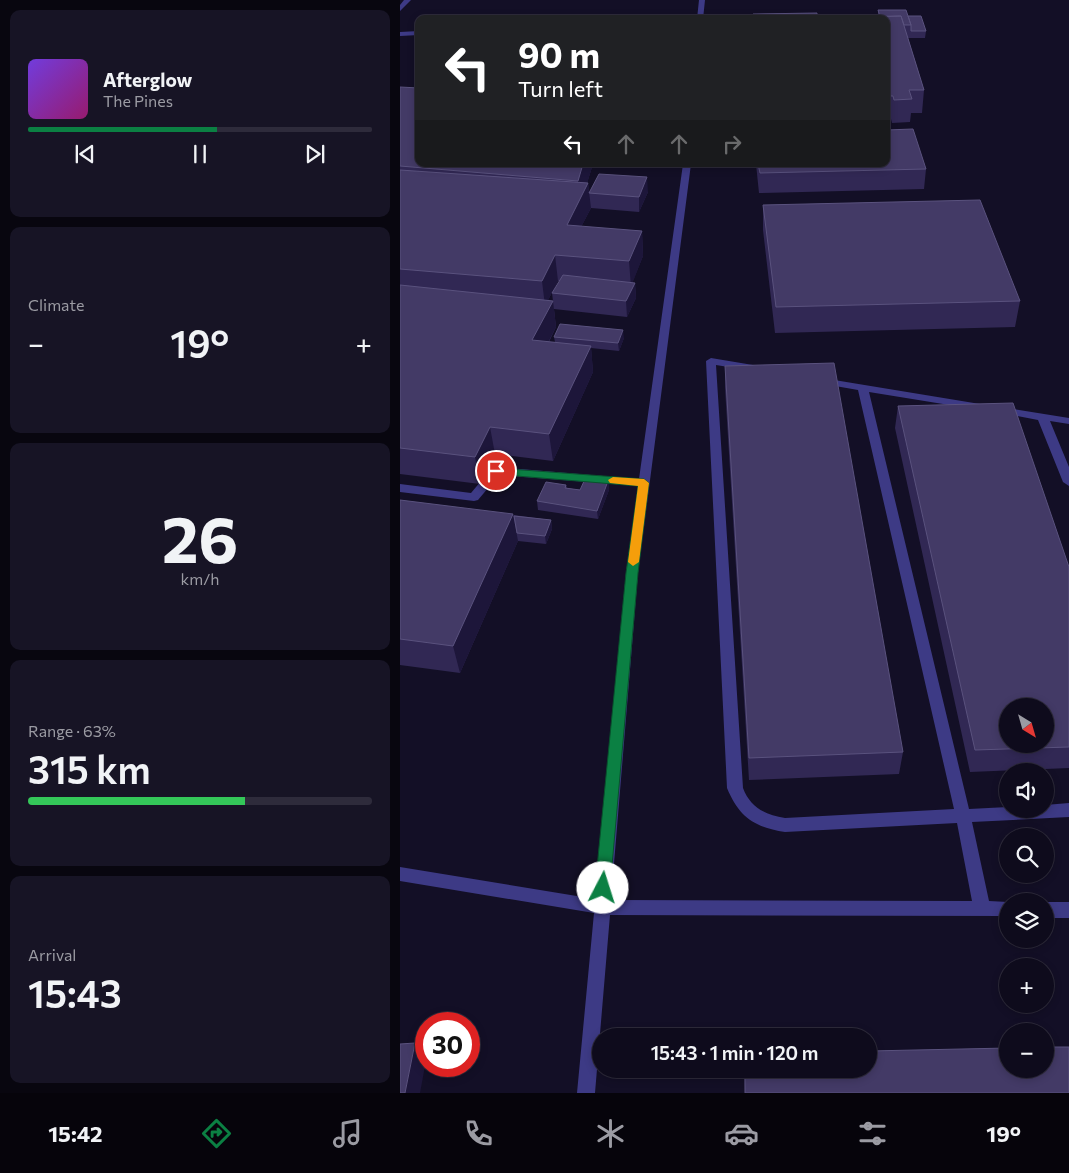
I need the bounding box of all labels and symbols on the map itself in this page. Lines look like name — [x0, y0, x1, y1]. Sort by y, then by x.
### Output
pin — [475, 450, 517, 492]
north arrow — [999, 698, 1054, 752]
position arrow — [576, 861, 628, 913]
speed limit sign: 30 — [415, 1012, 480, 1077]

